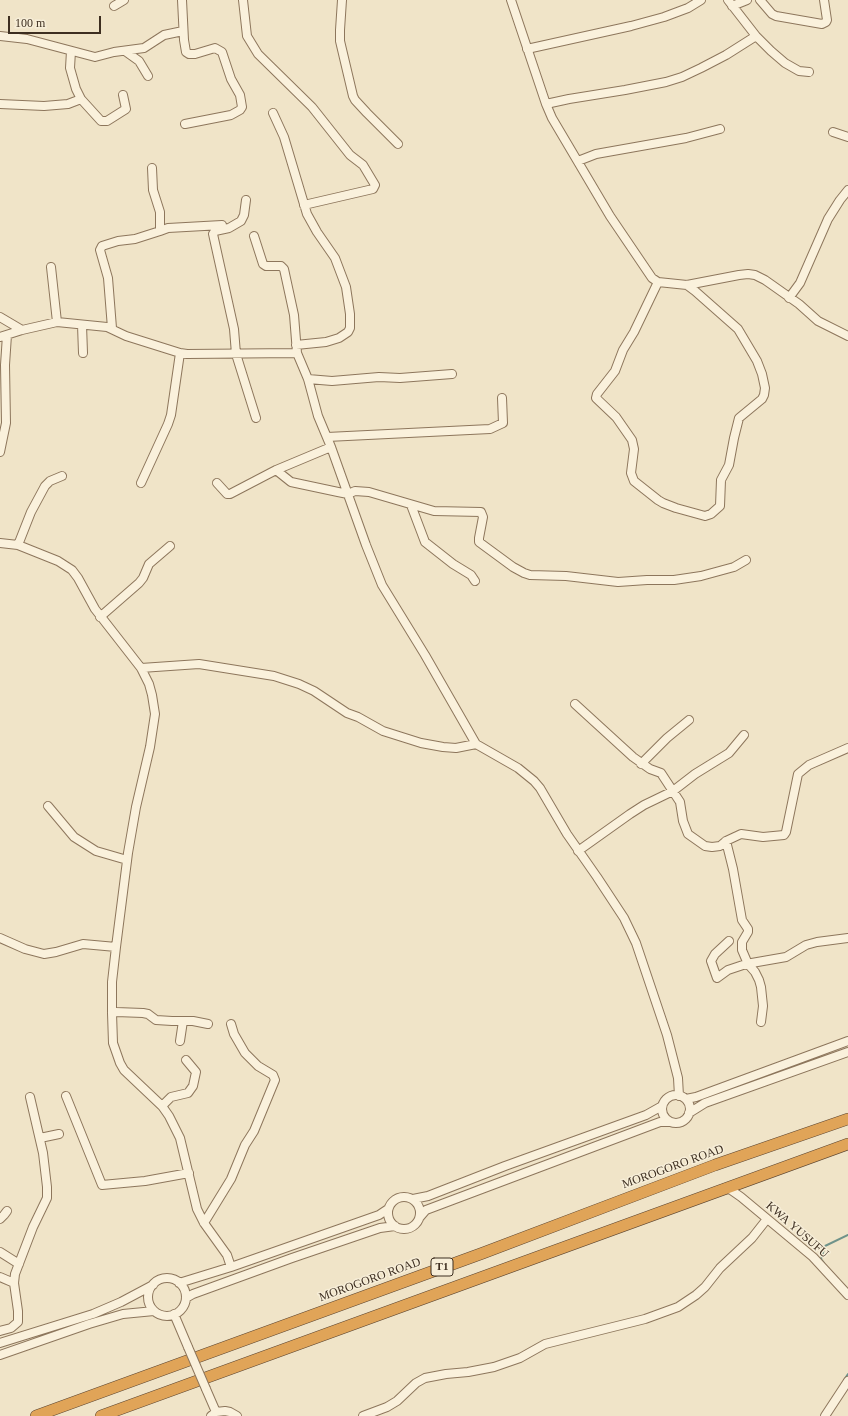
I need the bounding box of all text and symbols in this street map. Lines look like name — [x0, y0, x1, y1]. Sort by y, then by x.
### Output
scale bar — [10, 8, 103, 34]
text: 100 m — [15, 16, 45, 30]
street label: MOROGORO ROAD — [620, 1142, 726, 1192]
street label: KWA YUSUFU — [763, 1199, 831, 1261]
street label: MOROGORO ROAD — [317, 1255, 423, 1305]
road number: T1 — [431, 1258, 453, 1276]

